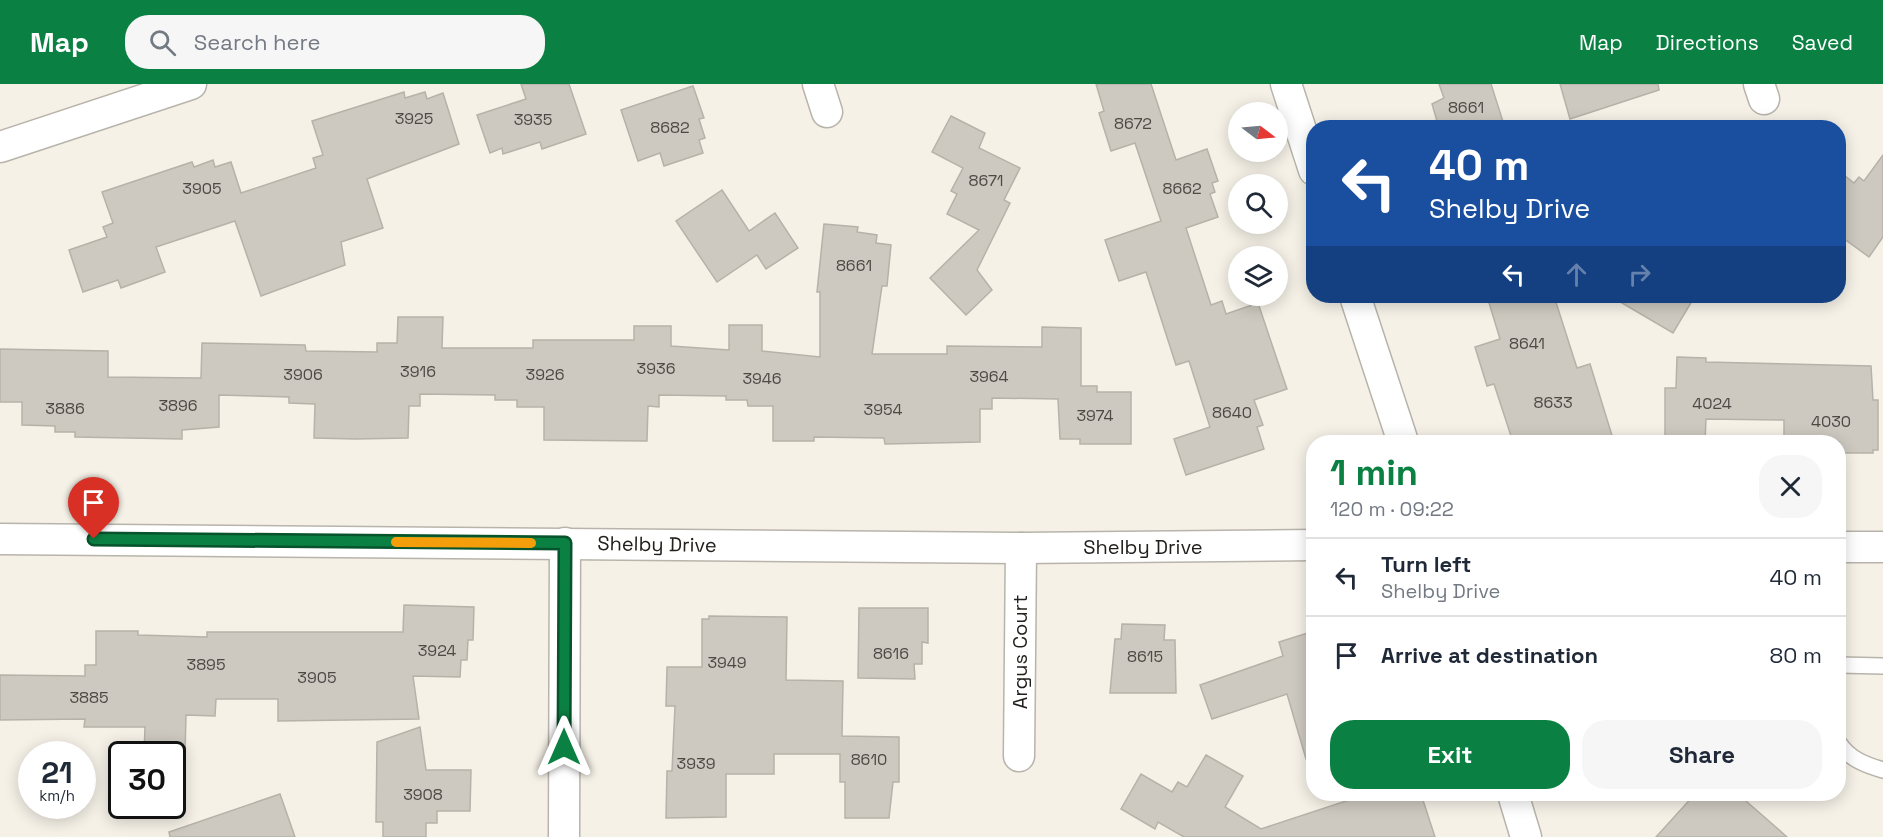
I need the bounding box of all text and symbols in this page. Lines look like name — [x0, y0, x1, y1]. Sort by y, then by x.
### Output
search box — [125, 15, 545, 69]
text: Map — [30, 24, 89, 60]
icon: search — [146, 26, 179, 59]
text: Search here — [194, 28, 321, 56]
text: Map — [1579, 29, 1623, 56]
text: Directions — [1656, 29, 1759, 56]
text: Saved — [1792, 29, 1853, 56]
house number: 8661 — [1448, 97, 1484, 118]
north arrow — [1228, 102, 1288, 162]
map controls — [1228, 102, 1288, 306]
house number: 3925 — [395, 108, 433, 129]
house number: 3935 — [514, 109, 552, 130]
house number: 8672 — [1114, 113, 1152, 134]
house number: 8682 — [650, 117, 690, 138]
text: 40 m — [1429, 139, 1529, 192]
icon: left — [1330, 144, 1408, 222]
house number: 8671 — [968, 170, 1004, 191]
button: search — [1228, 174, 1288, 234]
house number: 3905 — [182, 178, 222, 199]
house number: 8662 — [1162, 178, 1202, 199]
text: Shelby Drive — [1429, 191, 1590, 226]
button: layers — [1228, 246, 1288, 306]
house number: 8661 — [836, 255, 872, 276]
icon: left — [1497, 258, 1530, 291]
icon: ahead — [1560, 258, 1593, 291]
icon: right — [1623, 258, 1656, 291]
house number: 8641 — [1509, 333, 1545, 354]
house number: 3936 — [637, 358, 675, 379]
house number: 3916 — [400, 361, 436, 382]
house number: 3906 — [283, 364, 323, 385]
house number: 3926 — [526, 364, 564, 385]
house number: 3964 — [969, 366, 1009, 387]
house number: 3946 — [742, 368, 782, 389]
house number: 8633 — [1533, 392, 1573, 413]
house number: 4024 — [1692, 393, 1732, 414]
house number: 3896 — [158, 395, 198, 416]
house number: 3886 — [45, 398, 85, 419]
house number: 3954 — [863, 399, 903, 420]
house number: 8640 — [1212, 402, 1252, 423]
house number: 3974 — [1076, 405, 1114, 426]
house number: 4030 — [1811, 411, 1851, 432]
text: 1 min — [1330, 450, 1418, 496]
button: close — [1759, 455, 1822, 518]
pin — [68, 477, 119, 539]
icon: arrive — [77, 486, 110, 519]
text: 120 m · 09:22 — [1330, 496, 1454, 522]
street label: Shelby Drive — [597, 530, 717, 558]
street label: Shelby Drive — [1083, 534, 1203, 560]
text: Turn left — [1381, 550, 1471, 578]
icon: left — [1330, 561, 1363, 594]
text: 40 m — [1770, 563, 1822, 591]
text: Shelby Drive — [1381, 578, 1500, 604]
street label: Argus Court — [1007, 595, 1033, 709]
icon: arrive — [1330, 639, 1363, 672]
house number: 3924 — [418, 640, 456, 661]
text: Arrive at destination — [1381, 641, 1598, 669]
text: 80 m — [1770, 641, 1822, 669]
house number: 8616 — [873, 643, 909, 664]
house number: 8615 — [1127, 646, 1163, 667]
house number: 3949 — [707, 652, 747, 673]
house number: 3895 — [186, 654, 226, 675]
house number: 3905 — [297, 667, 337, 688]
house number: 3885 — [69, 687, 109, 708]
position arrow — [532, 715, 596, 779]
button: Exit — [1330, 720, 1570, 789]
button: Share — [1582, 720, 1822, 789]
speed limit sign: 30 — [108, 741, 186, 819]
house number: 8610 — [851, 749, 887, 770]
text: 21 — [41, 753, 73, 792]
house number: 3939 — [677, 753, 715, 774]
house number: 3908 — [403, 784, 443, 805]
text: km/h — [39, 786, 75, 805]

